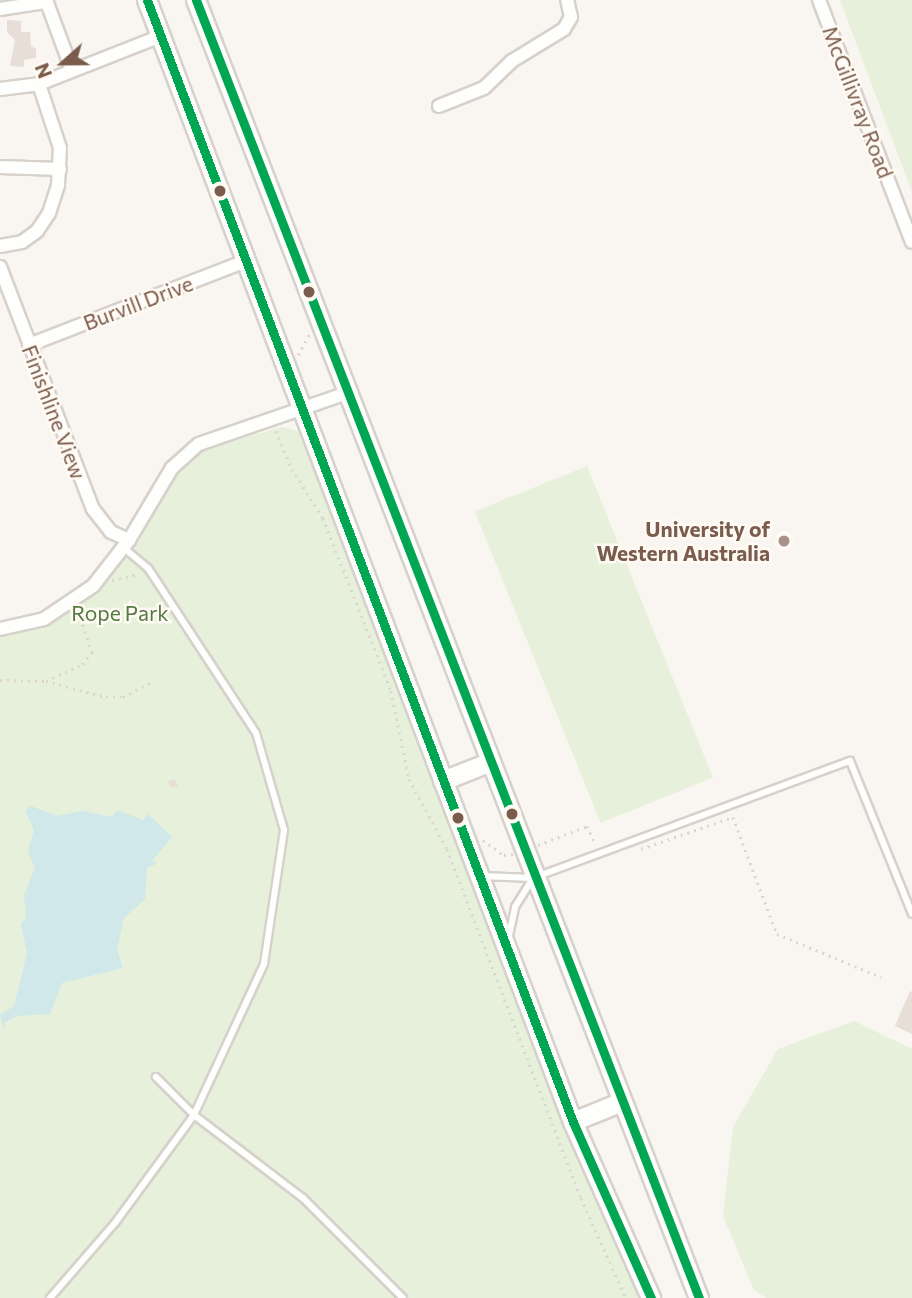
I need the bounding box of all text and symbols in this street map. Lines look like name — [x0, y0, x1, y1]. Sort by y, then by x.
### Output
street label: McGillivray Road — [817, 22, 899, 182]
north arrow — [28, 28, 98, 98]
text: N — [30, 60, 56, 81]
unlabelled marker — [213, 184, 227, 198]
street label: Burvill Drive — [80, 271, 196, 335]
unlabelled marker — [302, 285, 316, 299]
street label: Finishline View — [17, 341, 91, 483]
place label: University of Western Australia — [597, 516, 770, 566]
marker: University of Western Australia — [776, 533, 792, 549]
park label: Rope Park — [71, 600, 169, 626]
unlabelled marker — [505, 807, 519, 821]
unlabelled marker — [451, 811, 465, 825]

